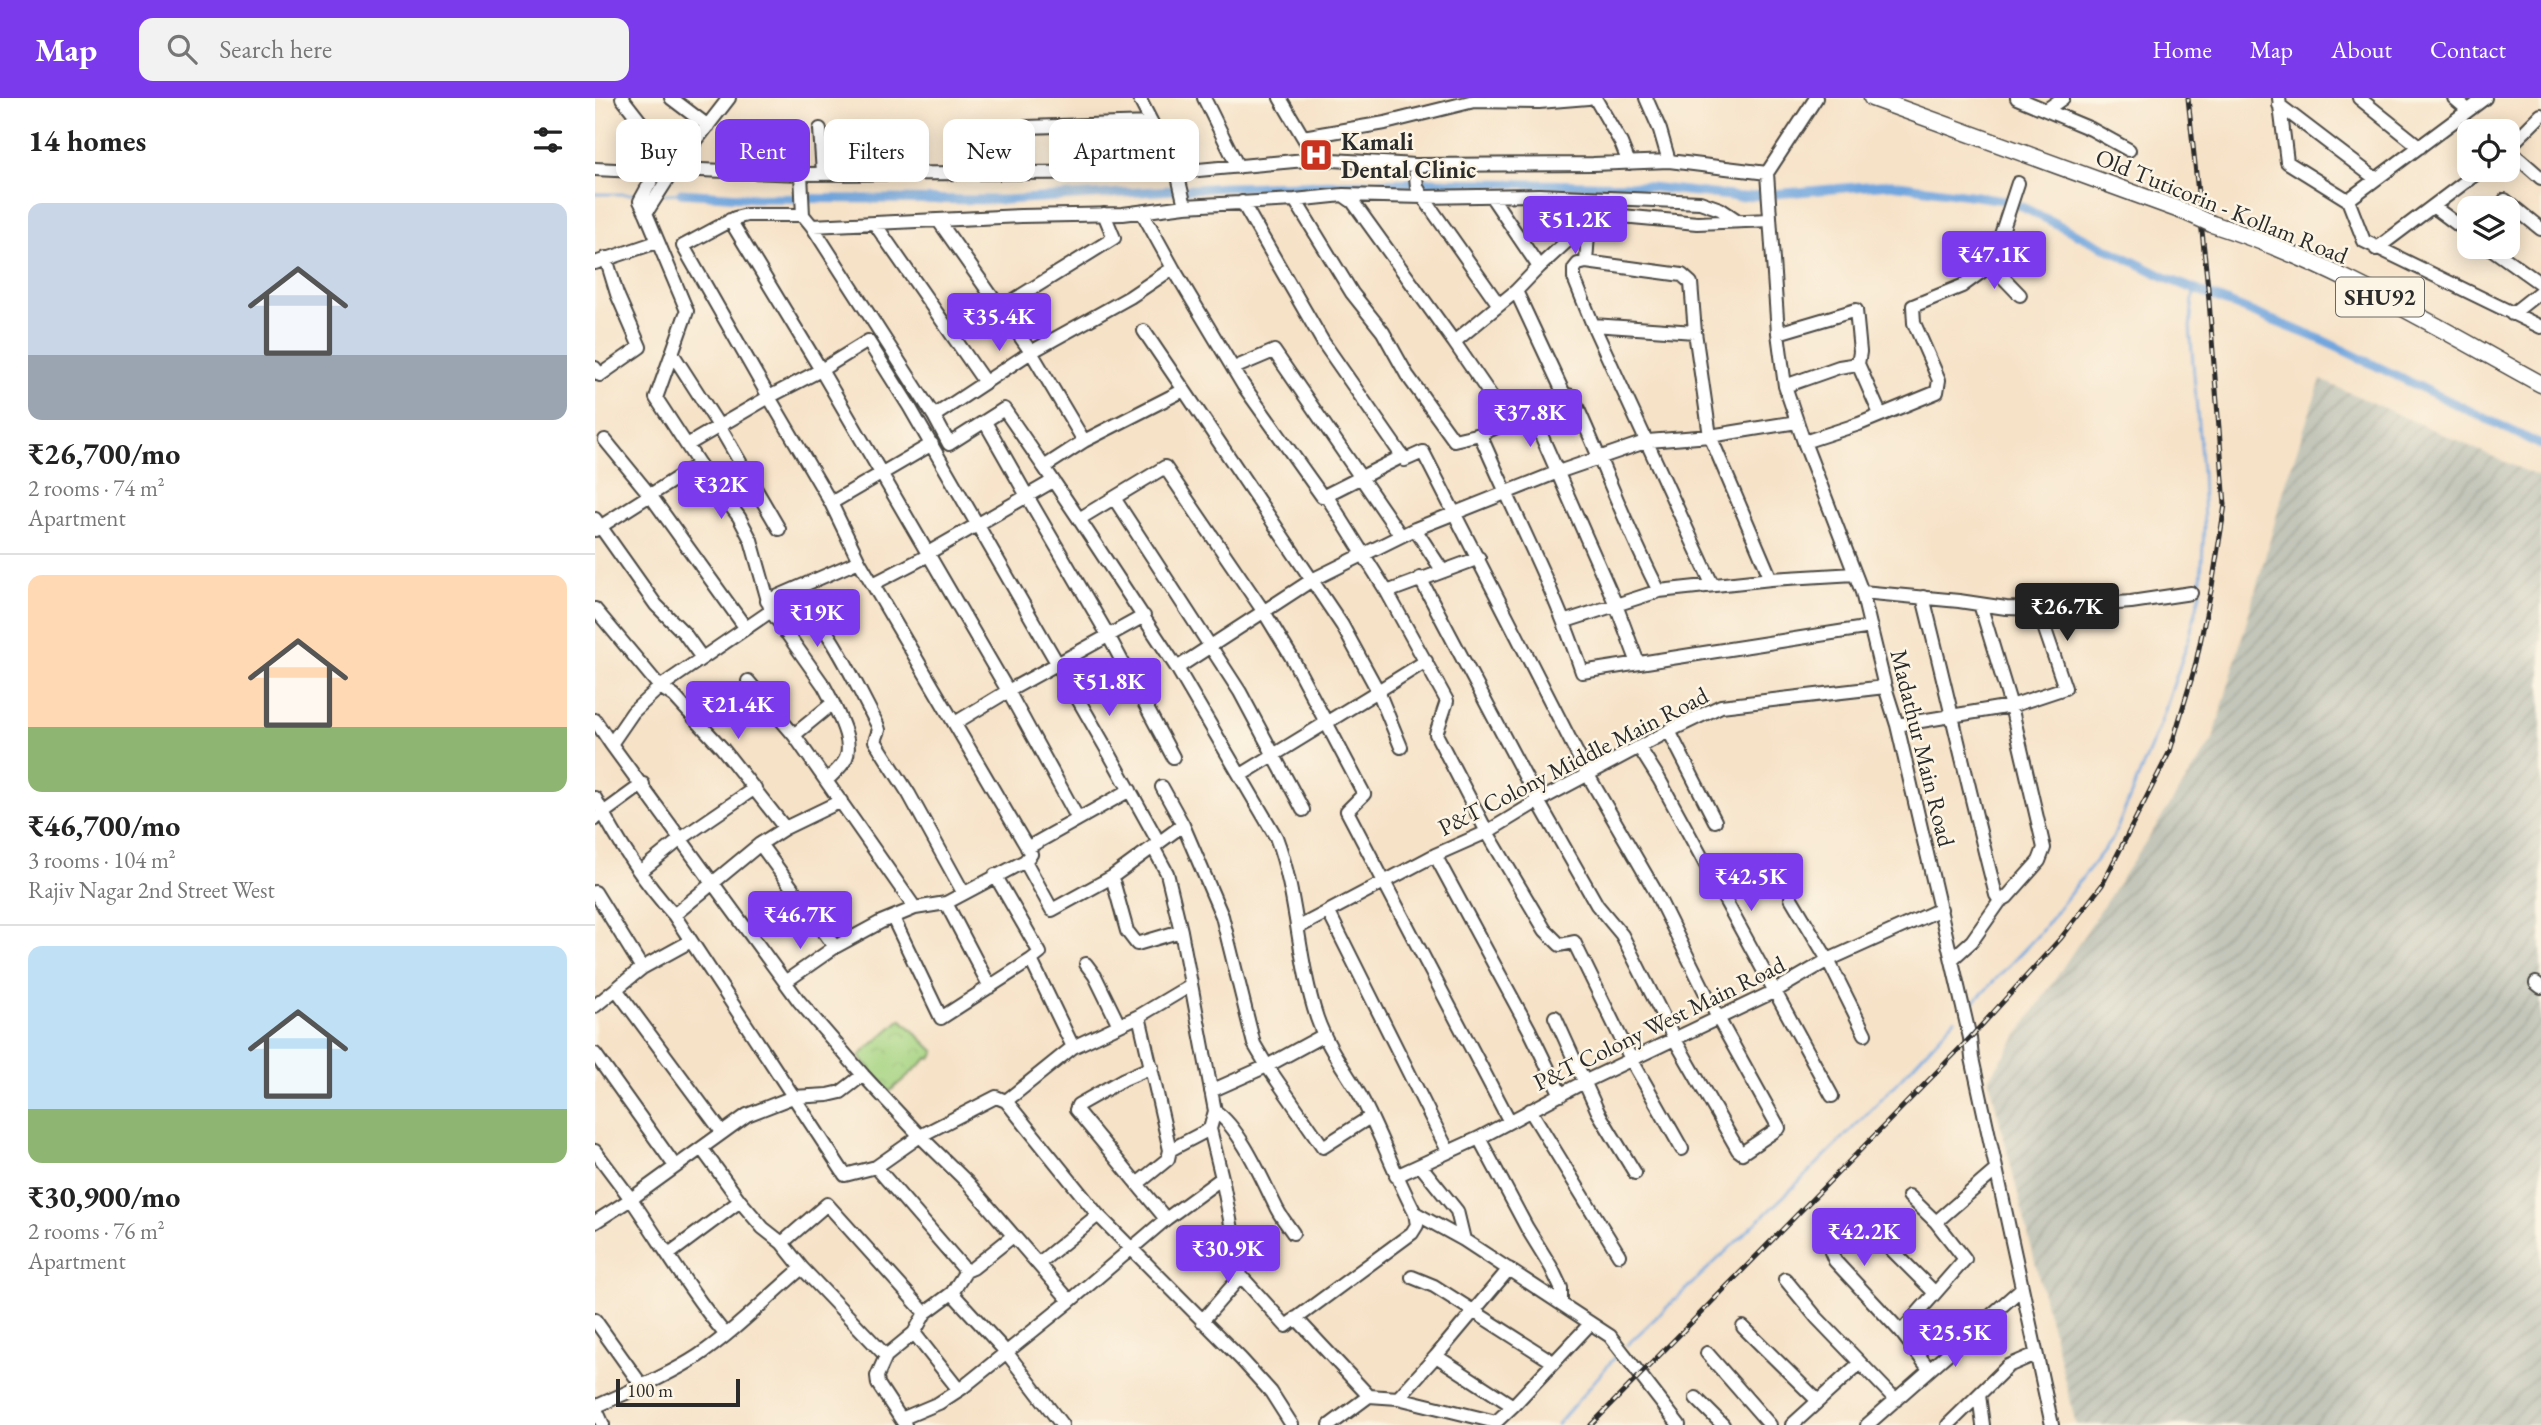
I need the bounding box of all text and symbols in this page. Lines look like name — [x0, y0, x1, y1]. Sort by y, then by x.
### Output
search box — [139, 18, 629, 81]
text: Map — [35, 28, 97, 71]
icon: search — [163, 30, 201, 68]
text: Search here — [219, 32, 332, 66]
text: Home — [2152, 34, 2212, 65]
text: Map — [2250, 34, 2293, 65]
text: About — [2331, 34, 2392, 65]
text: Contact — [2430, 34, 2506, 65]
chip: Buy — [616, 119, 701, 182]
chip: Rent — [715, 119, 810, 182]
chip: Filters — [824, 119, 929, 182]
chip: New — [943, 119, 1035, 182]
chip: Apartment — [1049, 119, 1199, 182]
map controls — [2457, 119, 2520, 259]
button: locate — [2457, 119, 2520, 182]
text: 14 homes — [28, 121, 146, 160]
icon: filters — [529, 121, 567, 159]
place label: Kamali Dental Clinic — [1341, 126, 1476, 185]
hospital icon: Kamali Dental Clinic — [1297, 136, 1335, 174]
street label: Old Tuticorin - Kollam Road — [2091, 141, 2354, 271]
button: layers — [2457, 196, 2520, 259]
pin: ₹51.2K — [1518, 197, 1632, 256]
text: ₹51.2K — [1539, 204, 1611, 234]
pin: ₹47.1K — [1937, 232, 2051, 291]
text: ₹47.1K — [1958, 239, 2030, 269]
icon: home — [235, 248, 361, 374]
road number: SHU92 — [2336, 278, 2424, 316]
pin: ₹35.4K — [942, 294, 1056, 353]
text: ₹35.4K — [963, 301, 1035, 331]
pin: ₹37.8K — [1473, 390, 1587, 449]
text: ₹37.8K — [1494, 397, 1566, 427]
text: ₹26,700/mo — [28, 434, 180, 473]
pin: ₹32K — [680, 462, 762, 521]
text: ₹32K — [694, 469, 748, 499]
text: 2 rooms · 74 m² — [28, 473, 165, 503]
text: Apartment — [28, 503, 126, 533]
pin: ₹26.7K — [2010, 584, 2124, 643]
pin: ₹19K — [776, 589, 858, 649]
text: ₹26.7K — [2031, 591, 2103, 621]
text: ₹19K — [790, 597, 844, 627]
icon: home — [235, 620, 361, 746]
street label: Madathur Main Road — [1884, 646, 1963, 851]
pin: ₹51.8K — [1052, 658, 1166, 718]
text: ₹51.8K — [1073, 666, 1145, 696]
street label: P&T Colony Middle Main Road — [1433, 679, 1714, 843]
pin: ₹21.4K — [681, 682, 795, 741]
text: ₹21.4K — [702, 689, 774, 719]
text: ₹46,700/mo — [28, 806, 180, 845]
text: 3 rooms · 104 m² — [28, 845, 176, 875]
pin: ₹42.5K — [1694, 854, 1808, 913]
text: ₹42.5K — [1715, 861, 1787, 891]
text: Rajiv Nagar 2nd Street West — [28, 875, 275, 905]
pin: ₹46.7K — [743, 892, 857, 951]
text: ₹46.7K — [764, 899, 836, 929]
street label: P&T Colony West Main Road — [1528, 948, 1791, 1098]
icon: home — [235, 991, 361, 1117]
text: ₹30,900/mo — [28, 1177, 180, 1216]
pin: ₹42.2K — [1807, 1208, 1921, 1268]
text: 2 rooms · 76 m² — [28, 1216, 165, 1246]
text: ₹42.2K — [1828, 1216, 1900, 1246]
pin: ₹30.9K — [1171, 1226, 1285, 1285]
text: ₹30.9K — [1192, 1233, 1264, 1263]
text: Apartment — [28, 1246, 126, 1276]
pin: ₹25.5K — [1898, 1310, 2012, 1369]
text: ₹25.5K — [1919, 1317, 1991, 1347]
scale bar — [616, 1376, 740, 1408]
text: 100 m — [627, 1378, 673, 1403]

